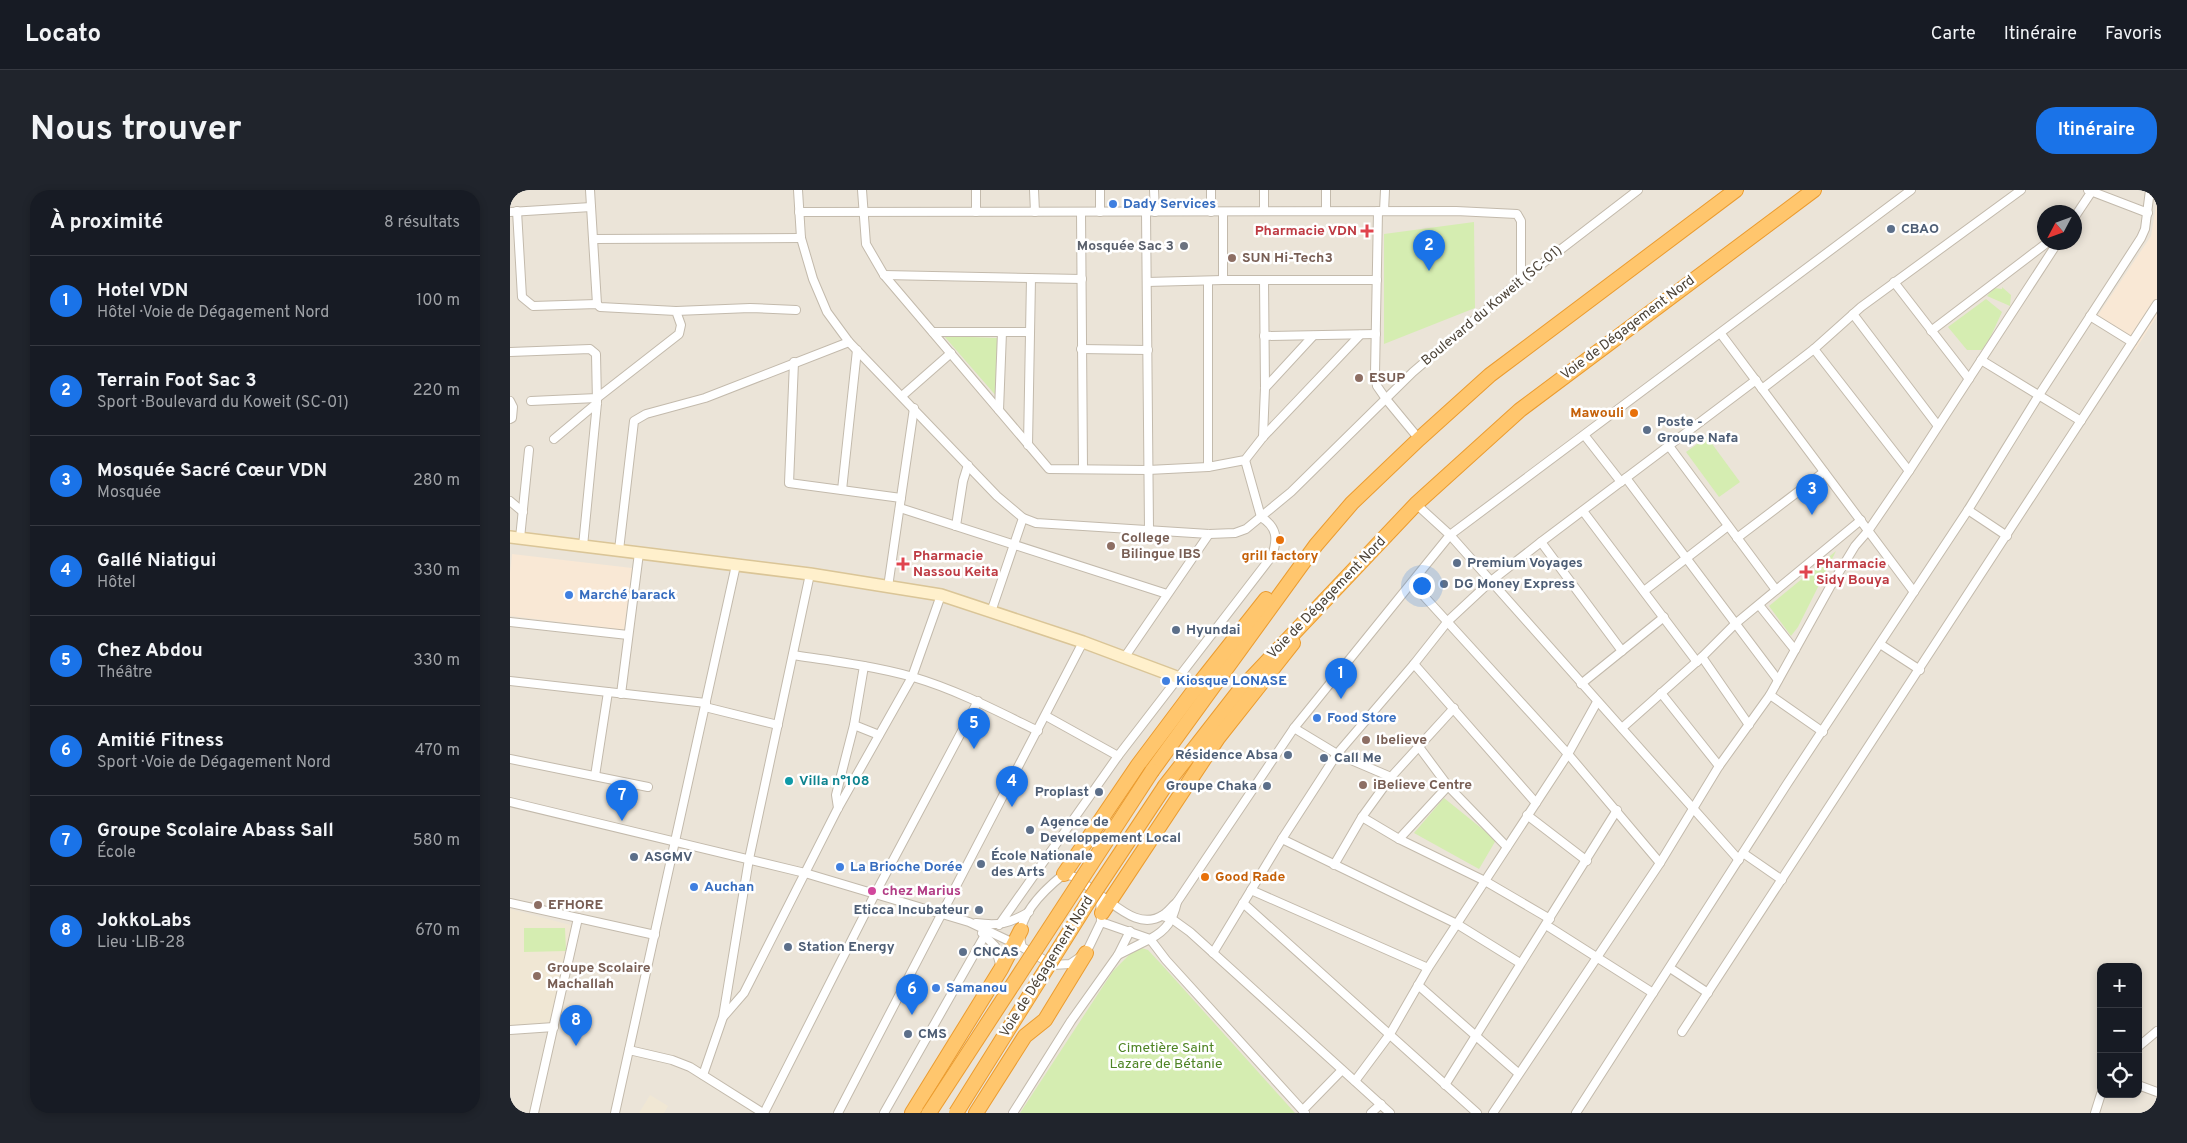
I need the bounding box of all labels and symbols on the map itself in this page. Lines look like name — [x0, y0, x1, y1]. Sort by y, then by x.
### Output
place label: Dady Services — [1123, 196, 1216, 213]
marker: Dady Services — [1107, 198, 1119, 210]
north arrow — [2037, 205, 2082, 250]
place label: CBAO — [1901, 221, 1939, 238]
place label: Pharmacie VDN — [1255, 223, 1357, 240]
marker: CBAO — [1885, 223, 1897, 235]
marker: Pharmacie VDN — [1361, 225, 1373, 237]
pin: 2 — [1413, 230, 1445, 271]
place label: Mosquée Sac 3 — [1077, 238, 1174, 255]
marker: Mosquée Sac 3 — [1178, 240, 1190, 252]
street label: Boulevard du Koweit (SC-01) — [1418, 242, 1566, 370]
place label: SUN Hi-Tech3 — [1242, 250, 1333, 267]
marker: SUN Hi-Tech3 — [1226, 252, 1238, 264]
street label: Voie de Dégagement Nord — [1558, 272, 1698, 384]
place label: ESUP — [1369, 370, 1405, 387]
marker: ESUP — [1353, 372, 1365, 384]
place label: Mawouli — [1570, 405, 1624, 422]
marker: Mawouli — [1628, 407, 1640, 419]
place label: Poste - Groupe Nafa — [1657, 414, 1738, 447]
marker: Poste - Groupe Nafa — [1641, 424, 1653, 436]
pin: 3 — [1796, 474, 1828, 515]
place label: College Bilingue IBS — [1121, 530, 1201, 563]
street label: Voie de Dégagement Nord — [1264, 533, 1390, 663]
marker: grill factory — [1274, 534, 1286, 546]
marker: College Bilingue IBS — [1105, 540, 1117, 552]
place label: Pharmacie Nassou Keita — [913, 548, 999, 581]
place label: grill factory — [1242, 548, 1319, 565]
place label: Premium Voyages — [1467, 555, 1583, 572]
place label: Pharmacie Sidy Bouya — [1816, 556, 1890, 589]
marker: Premium Voyages — [1451, 557, 1463, 569]
marker: Pharmacie Nassou Keita — [897, 558, 909, 570]
marker: Pharmacie Sidy Bouya — [1800, 566, 1812, 578]
your location — [1409, 573, 1435, 599]
place label: DG Money Express — [1454, 576, 1575, 593]
marker: DG Money Express — [1438, 578, 1450, 590]
place label: Marché barack — [579, 587, 676, 604]
marker: Marché barack — [563, 589, 575, 601]
place label: Hyundai — [1186, 622, 1241, 639]
marker: Hyundai — [1170, 624, 1182, 636]
pin: 1 — [1325, 658, 1357, 699]
place label: Kiosque LONASE — [1176, 673, 1287, 690]
marker: Kiosque LONASE — [1160, 675, 1172, 687]
pin: 5 — [958, 708, 990, 749]
place label: Food Store — [1327, 710, 1397, 727]
marker: Food Store — [1311, 712, 1323, 724]
place label: Ibelieve — [1376, 732, 1427, 749]
marker: Ibelieve — [1360, 734, 1372, 746]
place label: Résidence Absa — [1175, 747, 1278, 764]
marker: Résidence Absa — [1282, 749, 1294, 761]
place label: Call Me — [1334, 750, 1382, 767]
marker: Call Me — [1318, 752, 1330, 764]
pin: 4 — [996, 766, 1028, 807]
place label: Villa n°108 — [799, 773, 870, 790]
marker: Villa n°108 — [783, 775, 795, 787]
place label: iBelieve Centre — [1373, 777, 1472, 794]
place label: Groupe Chaka — [1166, 778, 1257, 795]
marker: iBelieve Centre — [1357, 779, 1369, 791]
pin: 7 — [606, 780, 638, 821]
marker: Groupe Chaka — [1261, 780, 1273, 792]
place label: Proplast — [1035, 784, 1089, 801]
marker: Proplast — [1093, 786, 1105, 798]
place label: Agence de Developpement Local — [1040, 814, 1181, 847]
marker: Agence de Developpement Local — [1024, 824, 1036, 836]
place label: École Nationale des Arts — [991, 847, 1093, 881]
place label: ASGMV — [644, 849, 693, 866]
marker: ASGMV — [628, 851, 640, 863]
marker: École Nationale des Arts — [975, 858, 987, 870]
place label: La Brioche Dorée — [850, 859, 963, 876]
marker: La Brioche Dorée — [834, 861, 846, 873]
place label: Good Rade — [1215, 869, 1285, 886]
marker: Good Rade — [1199, 871, 1211, 883]
place label: Auchan — [704, 879, 754, 896]
marker: Auchan — [688, 881, 700, 893]
place label: chez Marius — [882, 883, 961, 900]
marker: chez Marius — [866, 885, 878, 897]
street label: Voie de Dégagement Nord — [997, 893, 1097, 1041]
place label: EFHORE — [548, 897, 603, 914]
marker: EFHORE — [532, 899, 544, 911]
place label: Eticca Incubateur — [854, 902, 969, 919]
marker: Eticca Incubateur — [973, 904, 985, 916]
place label: Station Energy — [798, 939, 895, 956]
marker: Station Energy — [782, 941, 794, 953]
place label: CNCAS — [973, 944, 1019, 961]
marker: CNCAS — [957, 946, 969, 958]
place label: Groupe Scolaire Machallah — [547, 960, 651, 993]
marker: Groupe Scolaire Machallah — [531, 970, 543, 982]
pin: 6 — [896, 974, 928, 1015]
place label: Samanou — [946, 980, 1007, 997]
marker: Samanou — [930, 982, 942, 994]
pin: 8 — [560, 1005, 592, 1046]
place label: CMS — [918, 1026, 947, 1043]
marker: CMS — [902, 1028, 914, 1040]
park label: Cimetière Saint Lazare de Bétanie — [1110, 1040, 1222, 1073]

